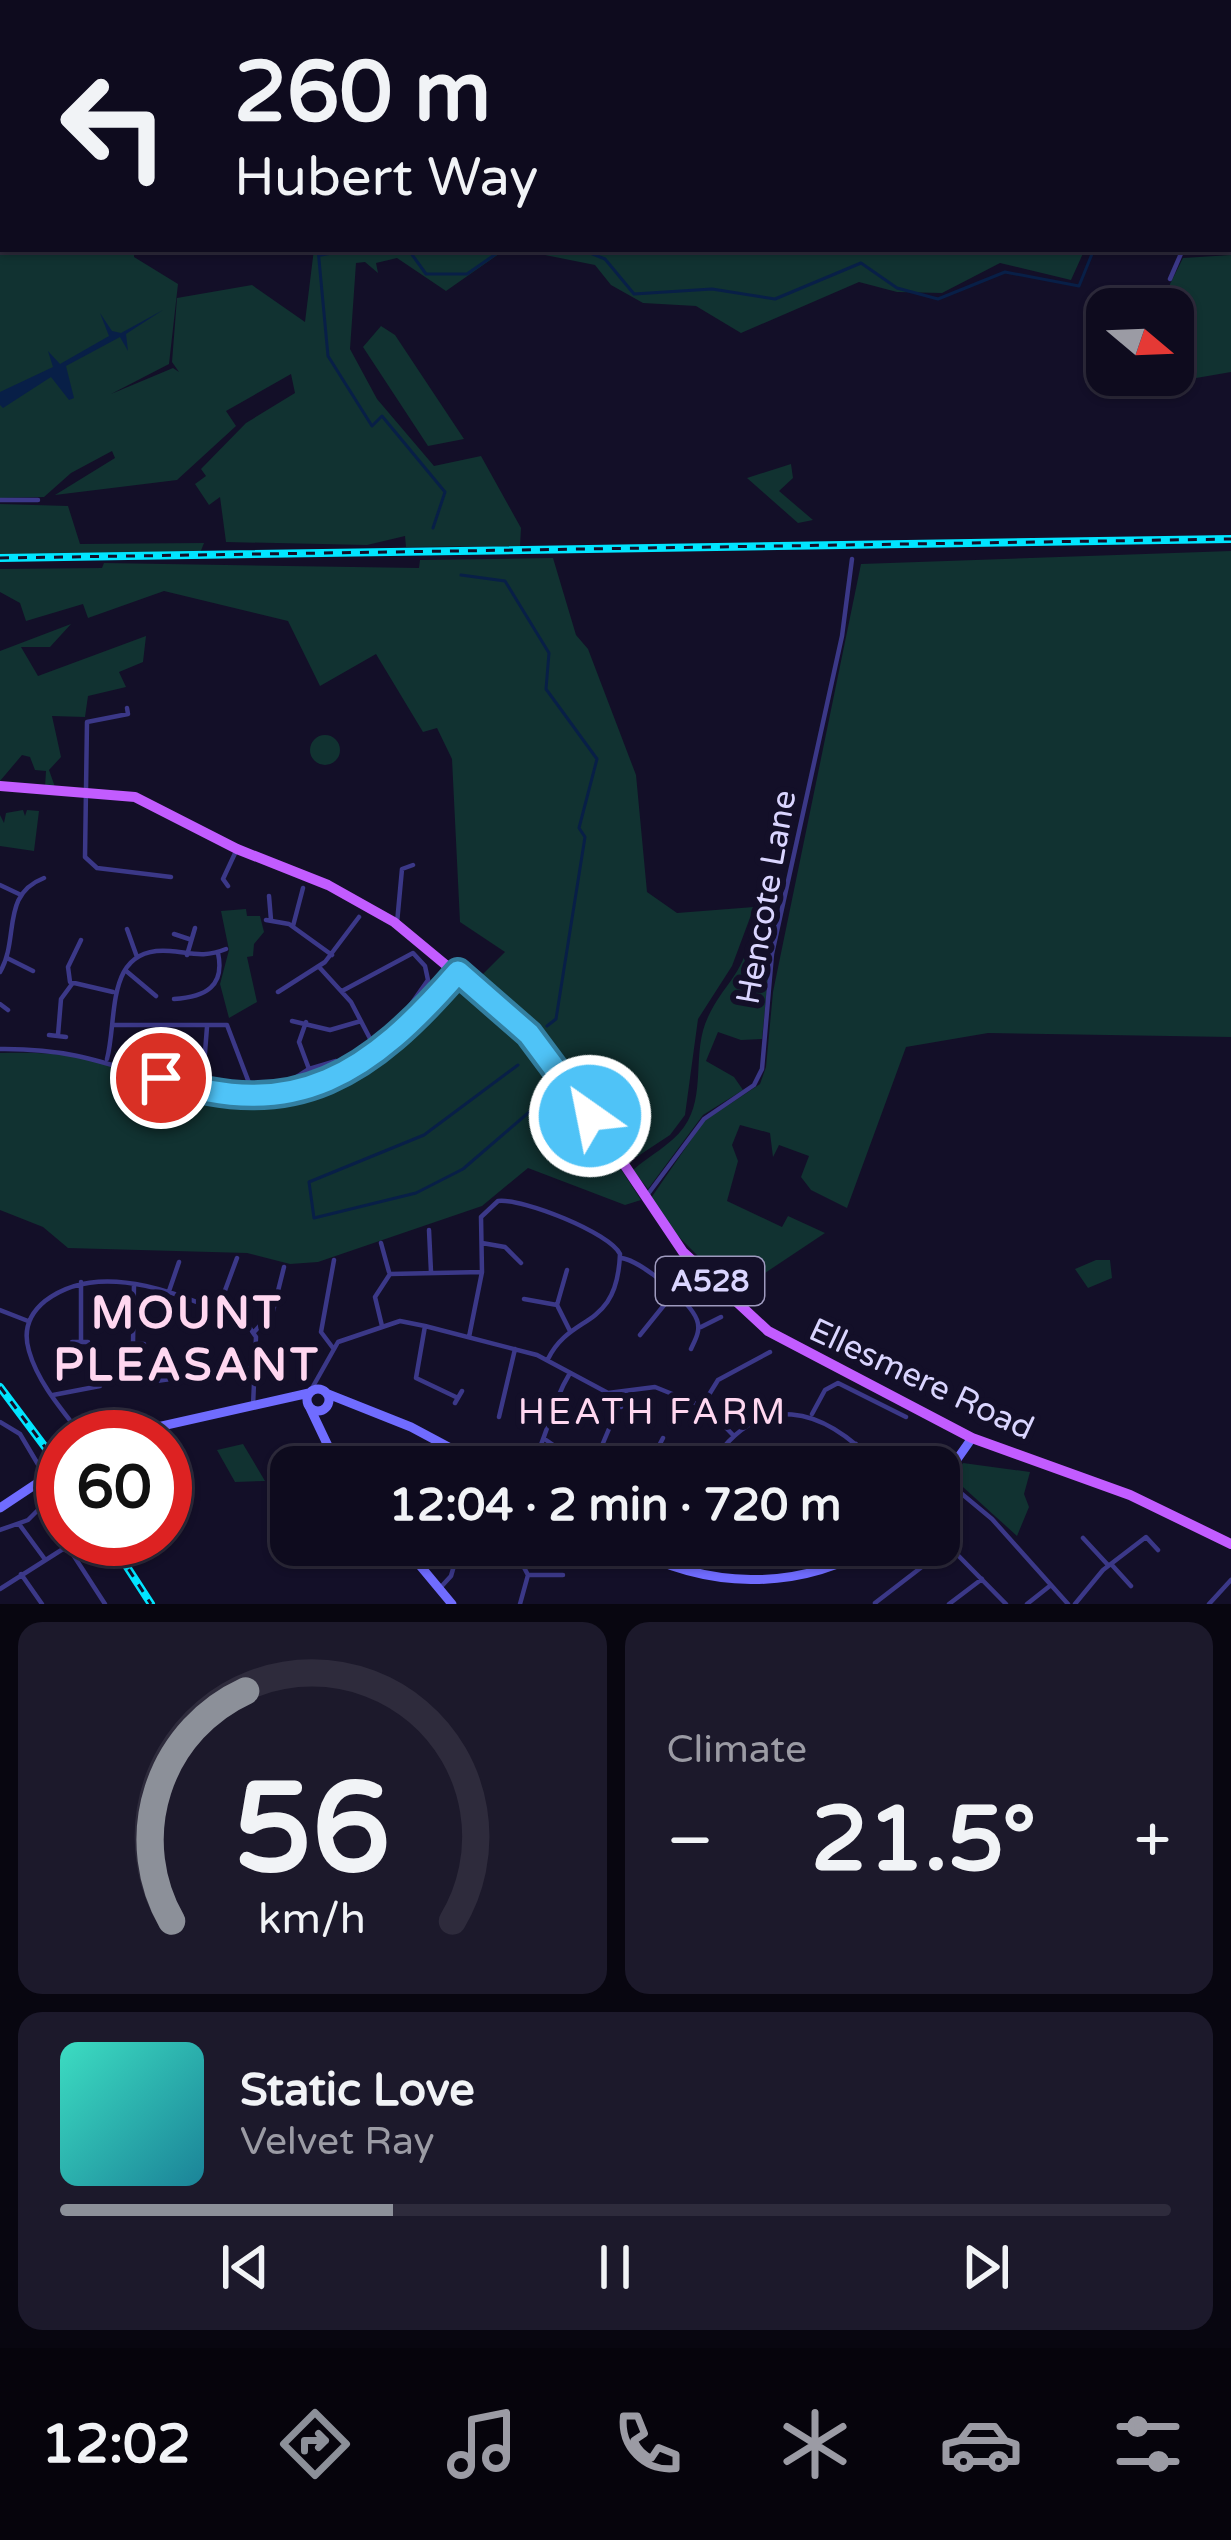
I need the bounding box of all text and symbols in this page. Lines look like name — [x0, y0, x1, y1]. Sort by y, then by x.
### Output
text: 260 m — [234, 43, 491, 144]
icon: left — [36, 48, 192, 204]
text: Hubert Way — [234, 145, 538, 210]
north arrow — [1086, 288, 1194, 396]
map controls — [1086, 288, 1194, 396]
street label: Hencote Lane — [728, 787, 804, 1007]
pin — [110, 1027, 212, 1129]
icon: arrive — [128, 1045, 194, 1111]
position arrow — [527, 1053, 653, 1179]
road number: A528 — [656, 1257, 764, 1305]
district label: MOUNT PLEASANT — [53, 1287, 321, 1393]
street label: Ellesmere Road — [803, 1310, 1040, 1448]
district label: HEATH FARM — [518, 1391, 788, 1434]
speed limit sign: 60 — [36, 1410, 192, 1566]
text: 12:04 · 2 min · 720 m — [389, 1479, 841, 1533]
text: Climate — [667, 1726, 807, 1773]
text: 56 — [234, 1755, 391, 1906]
text: 21.5° — [811, 1786, 1036, 1895]
text: − — [667, 1801, 714, 1881]
text: + — [1134, 1801, 1171, 1881]
text: km/h — [258, 1894, 366, 1945]
text: Static Love — [240, 2064, 475, 2118]
text: Velvet Ray — [240, 2118, 435, 2165]
icon: previous — [212, 2234, 278, 2300]
icon: pause — [582, 2234, 648, 2300]
icon: next — [953, 2234, 1019, 2300]
icon: directions — [273, 2402, 357, 2486]
icon: music — [440, 2402, 524, 2486]
icon: phone — [606, 2402, 690, 2486]
icon: climate — [773, 2402, 857, 2486]
icon: car — [939, 2402, 1023, 2486]
icon: filters — [1106, 2402, 1190, 2486]
text: 12:02 — [41, 2412, 191, 2477]

